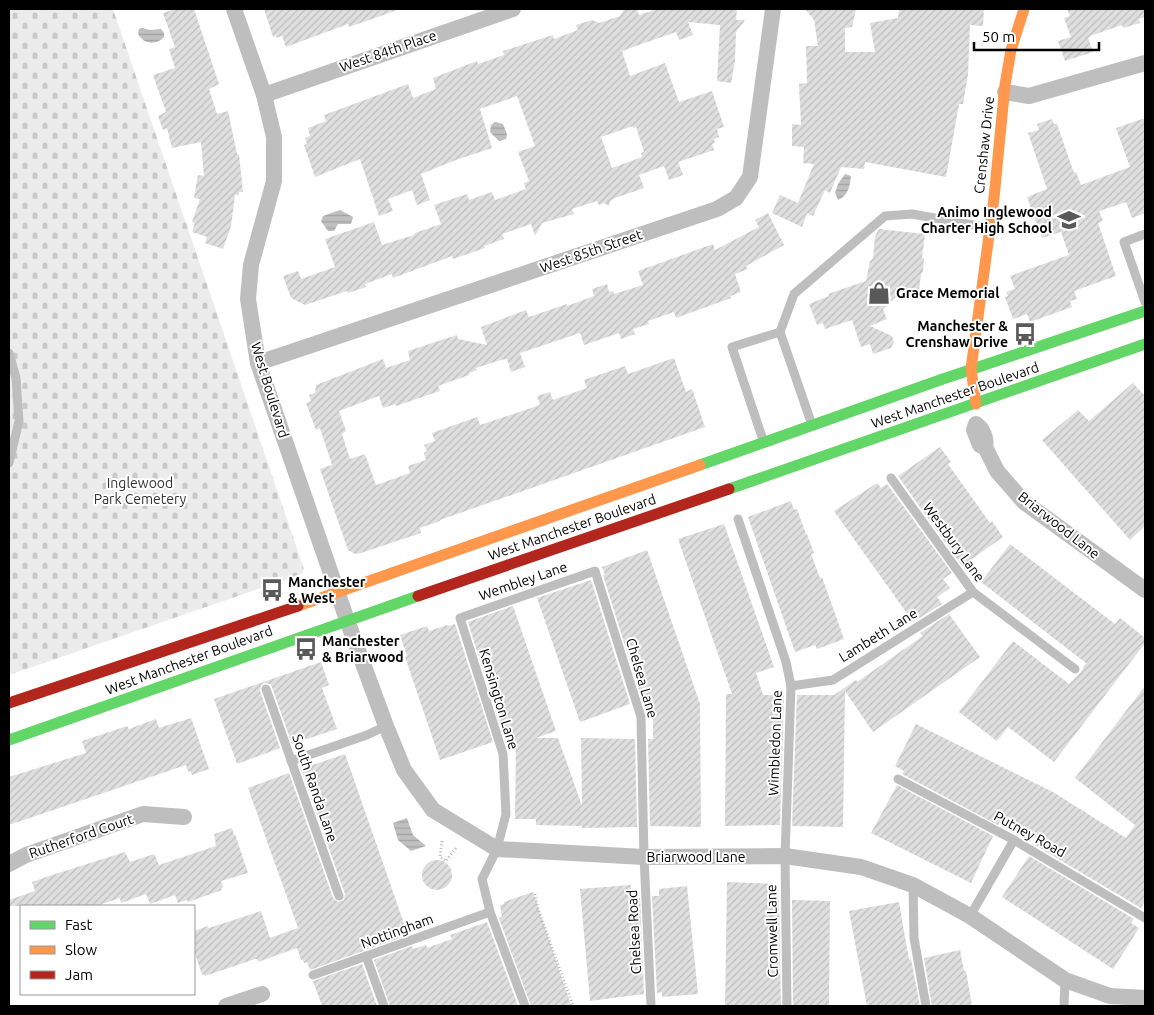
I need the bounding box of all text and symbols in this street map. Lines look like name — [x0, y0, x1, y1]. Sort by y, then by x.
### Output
scale bar — [974, 20, 1099, 52]
street label: West 84th Place — [338, 27, 438, 75]
text: 50 m — [982, 28, 1015, 45]
street label: Crenshaw Drive — [971, 95, 997, 195]
place label: Animo Inglewood Charter High School — [921, 204, 1052, 236]
school or university icon: Animo Inglewood Charter High School — [1056, 207, 1082, 233]
street label: West 85th Street — [538, 226, 645, 276]
shop icon: Grace Memorial — [866, 280, 892, 306]
place label: Grace Memorial — [896, 285, 999, 301]
place label: Manchester & Crenshaw Drive — [906, 318, 1008, 350]
bus stop icon: Manchester & Crenshaw Drive — [1012, 321, 1038, 347]
street label: West Boulevard — [248, 340, 292, 440]
street label: West Manchester Boulevard — [869, 359, 1041, 431]
park label: Inglewood Park Cemetery — [94, 475, 187, 507]
street label: Briarwood Lane — [1015, 488, 1103, 562]
street label: West Manchester Boulevard — [486, 491, 658, 563]
street label: Westbury Lane — [920, 499, 988, 585]
street label: Wembley Lane — [477, 558, 569, 604]
place label: Manchester & West — [288, 574, 366, 606]
bus stop icon: Manchester & West — [259, 577, 285, 603]
street label: Lambeth Lane — [836, 605, 920, 665]
street label: West Manchester Boulevard — [103, 622, 275, 698]
place label: Manchester & Briarwood — [322, 633, 404, 665]
bus stop icon: Manchester & Briarwood — [293, 636, 319, 662]
street label: Chelsea Lane — [623, 636, 661, 720]
street label: Kensington Lane — [476, 647, 522, 751]
street label: Wimbledon Lane — [765, 690, 785, 796]
street label: South Randa Lane — [289, 732, 341, 844]
street label: Putney Road — [991, 808, 1069, 860]
street label: Rutherford Court — [27, 811, 136, 861]
street label: Briarwood Lane — [646, 849, 746, 865]
street label: Cromwell Lane — [763, 884, 781, 978]
street label: Chelsea Road — [624, 889, 644, 975]
legend — [20, 905, 195, 995]
street label: Nottingham — [359, 910, 435, 952]
text: Fast — [65, 916, 93, 933]
text: Slow — [65, 941, 98, 958]
text: Jam — [65, 966, 93, 983]

